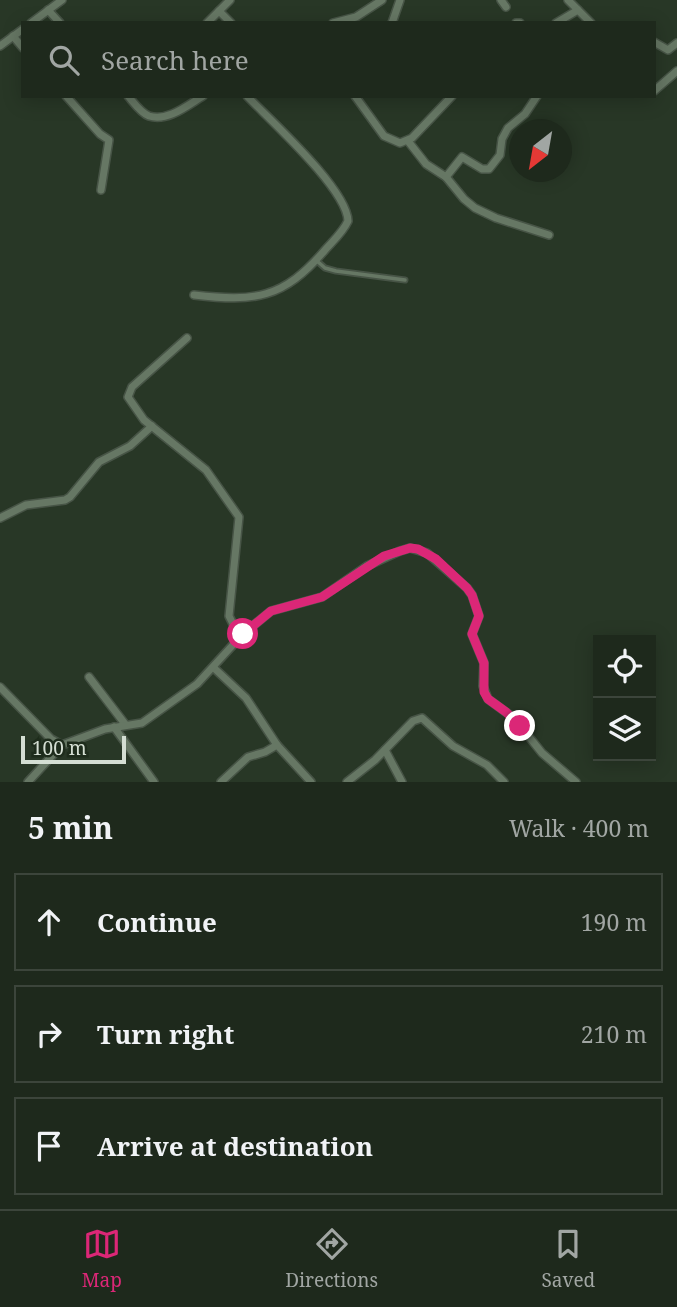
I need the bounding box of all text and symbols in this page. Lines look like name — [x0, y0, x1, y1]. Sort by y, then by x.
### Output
search box — [21, 21, 656, 98]
icon: search — [45, 41, 83, 79]
text: Search here — [101, 42, 249, 78]
north arrow — [509, 119, 572, 182]
route start — [227, 618, 258, 649]
map controls — [593, 635, 656, 761]
button: locate — [593, 635, 656, 698]
button: layers — [593, 698, 656, 761]
route end — [504, 710, 535, 741]
scale bar — [21, 733, 126, 765]
text: 100 m — [32, 735, 87, 761]
text: 5 min — [28, 807, 113, 848]
text: Walk · 400 m — [509, 812, 649, 844]
icon: ahead — [30, 903, 68, 941]
text: Continue — [97, 904, 217, 940]
text: 190 m — [581, 906, 647, 938]
icon: right — [30, 1015, 68, 1053]
text: Turn right — [97, 1016, 234, 1052]
text: 210 m — [581, 1018, 647, 1050]
icon: arrive — [30, 1127, 68, 1165]
text: Arrive at destination — [97, 1128, 373, 1164]
tab: Map — [82, 1225, 122, 1293]
tab: Directions — [285, 1225, 378, 1293]
tab: Saved — [541, 1225, 595, 1293]

